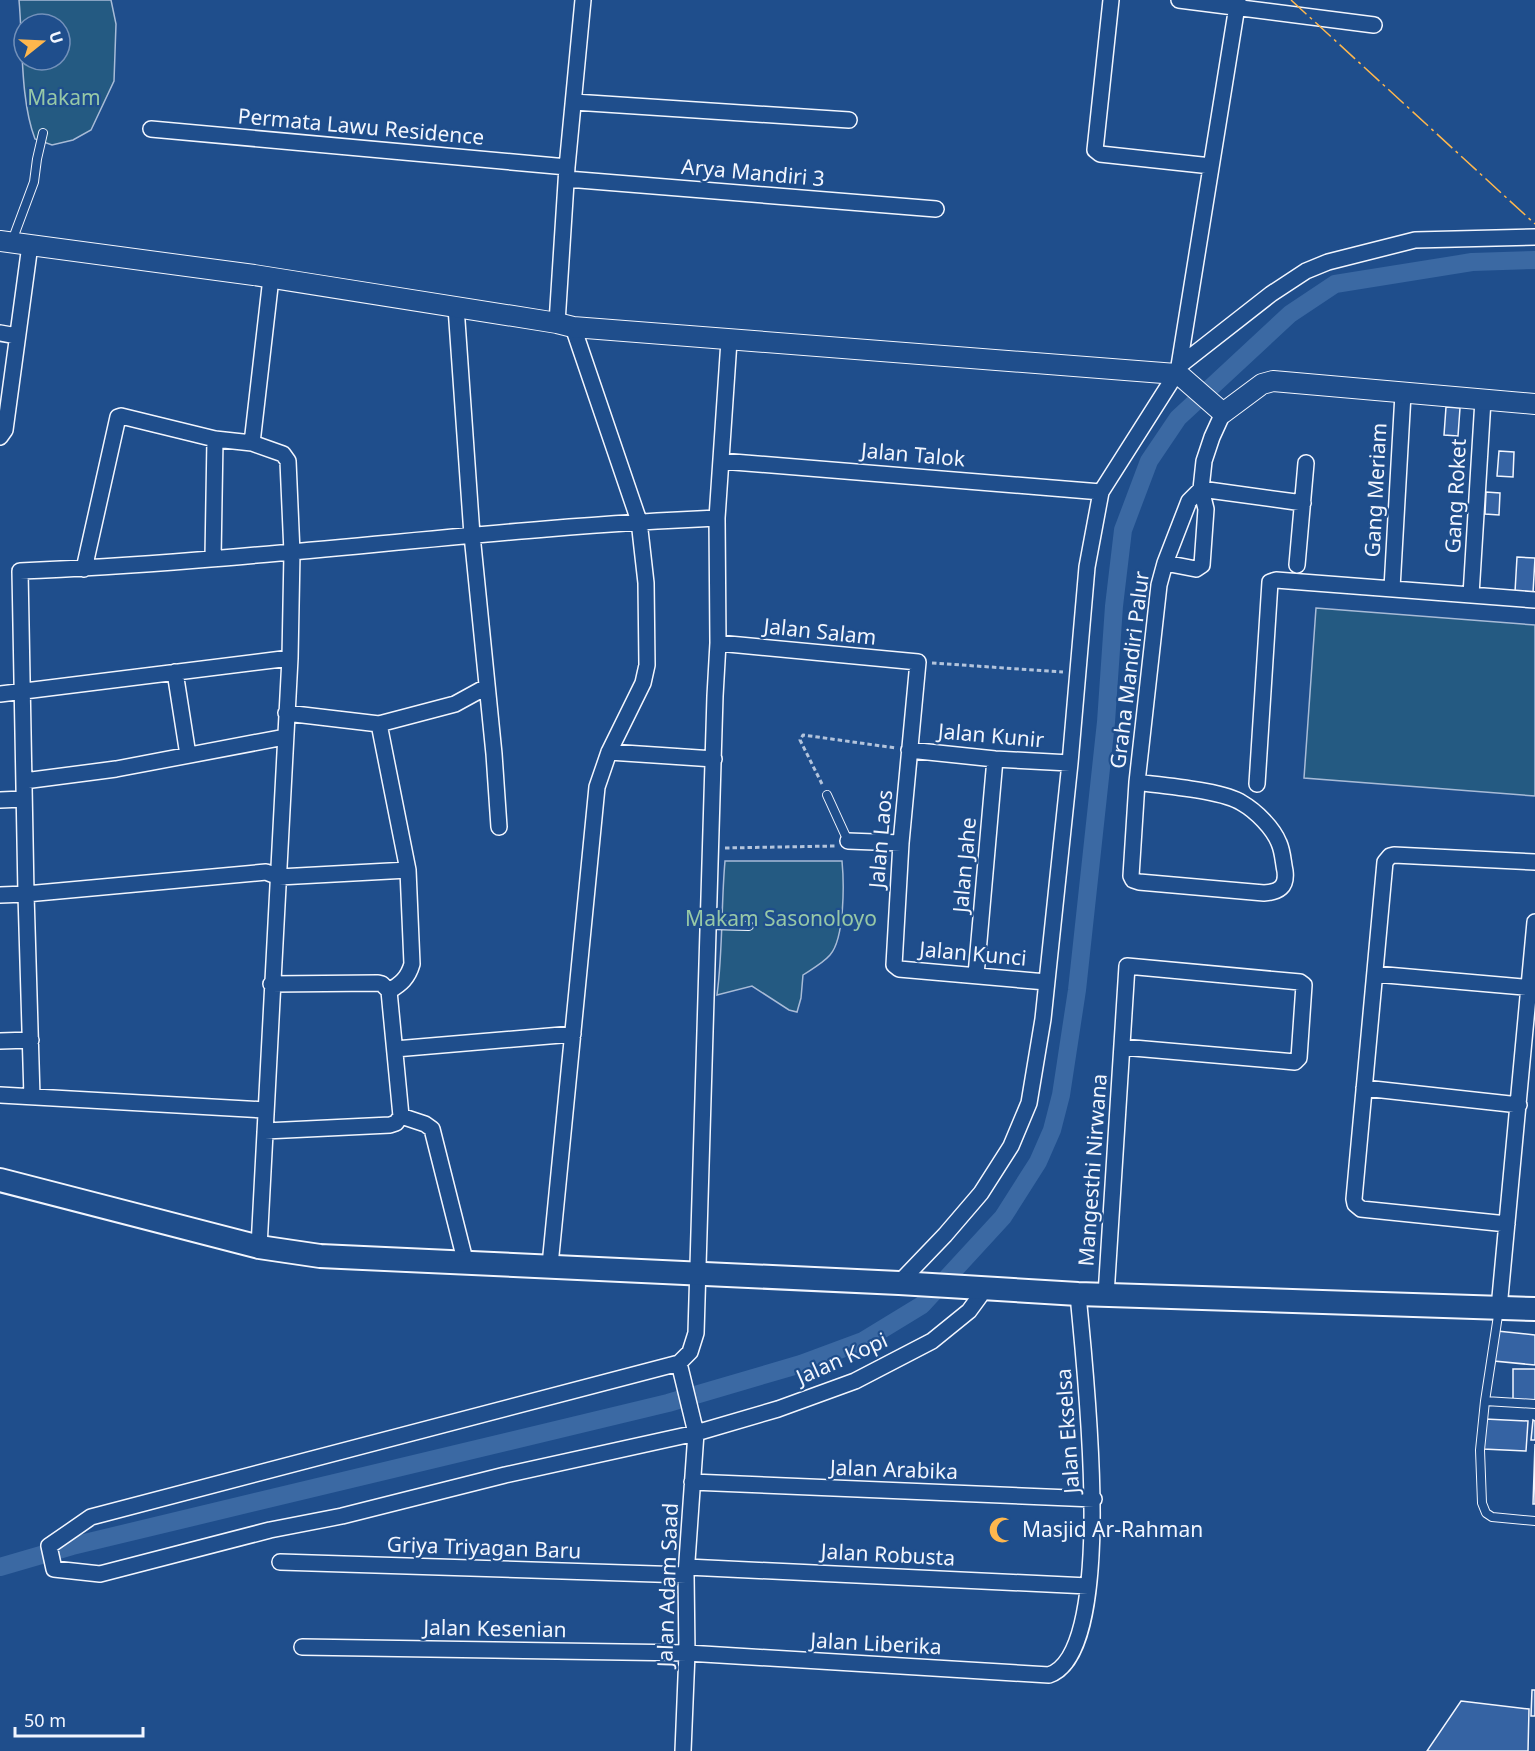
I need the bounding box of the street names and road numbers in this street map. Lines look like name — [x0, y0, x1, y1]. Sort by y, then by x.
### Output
street label: Permata Lawu Residence — [237, 101, 485, 151]
street label: Arya Mandiri 3 — [680, 152, 826, 192]
street label: Gang Meriam — [1357, 422, 1393, 558]
street label: Jalan Talok — [858, 435, 967, 473]
street label: Gang Roket — [1438, 437, 1472, 554]
street label: Graha Mandiri Palur — [1103, 569, 1155, 770]
street label: Jalan Salam — [760, 611, 878, 651]
street label: Jalan Kunir — [935, 716, 1046, 754]
street label: Jalan Laos — [862, 789, 898, 891]
street label: Jalan Jahe — [946, 816, 982, 916]
street label: Jalan Kunci — [916, 934, 1028, 972]
street label: Mangesthi Nirwana — [1071, 1073, 1113, 1267]
street label: Jalan Kopi — [790, 1326, 892, 1391]
street label: Jalan Ekselsa — [1049, 1368, 1085, 1496]
street label: Jalan Arabika — [828, 1453, 958, 1485]
street label: Jalan Adam Saad — [650, 1502, 684, 1670]
street label: Griya Triyagan Baru — [386, 1530, 582, 1564]
street label: Jalan Robusta — [818, 1536, 956, 1571]
street label: Jalan Kesenian — [421, 1613, 567, 1643]
street label: Jalan Liberika — [808, 1625, 942, 1660]

